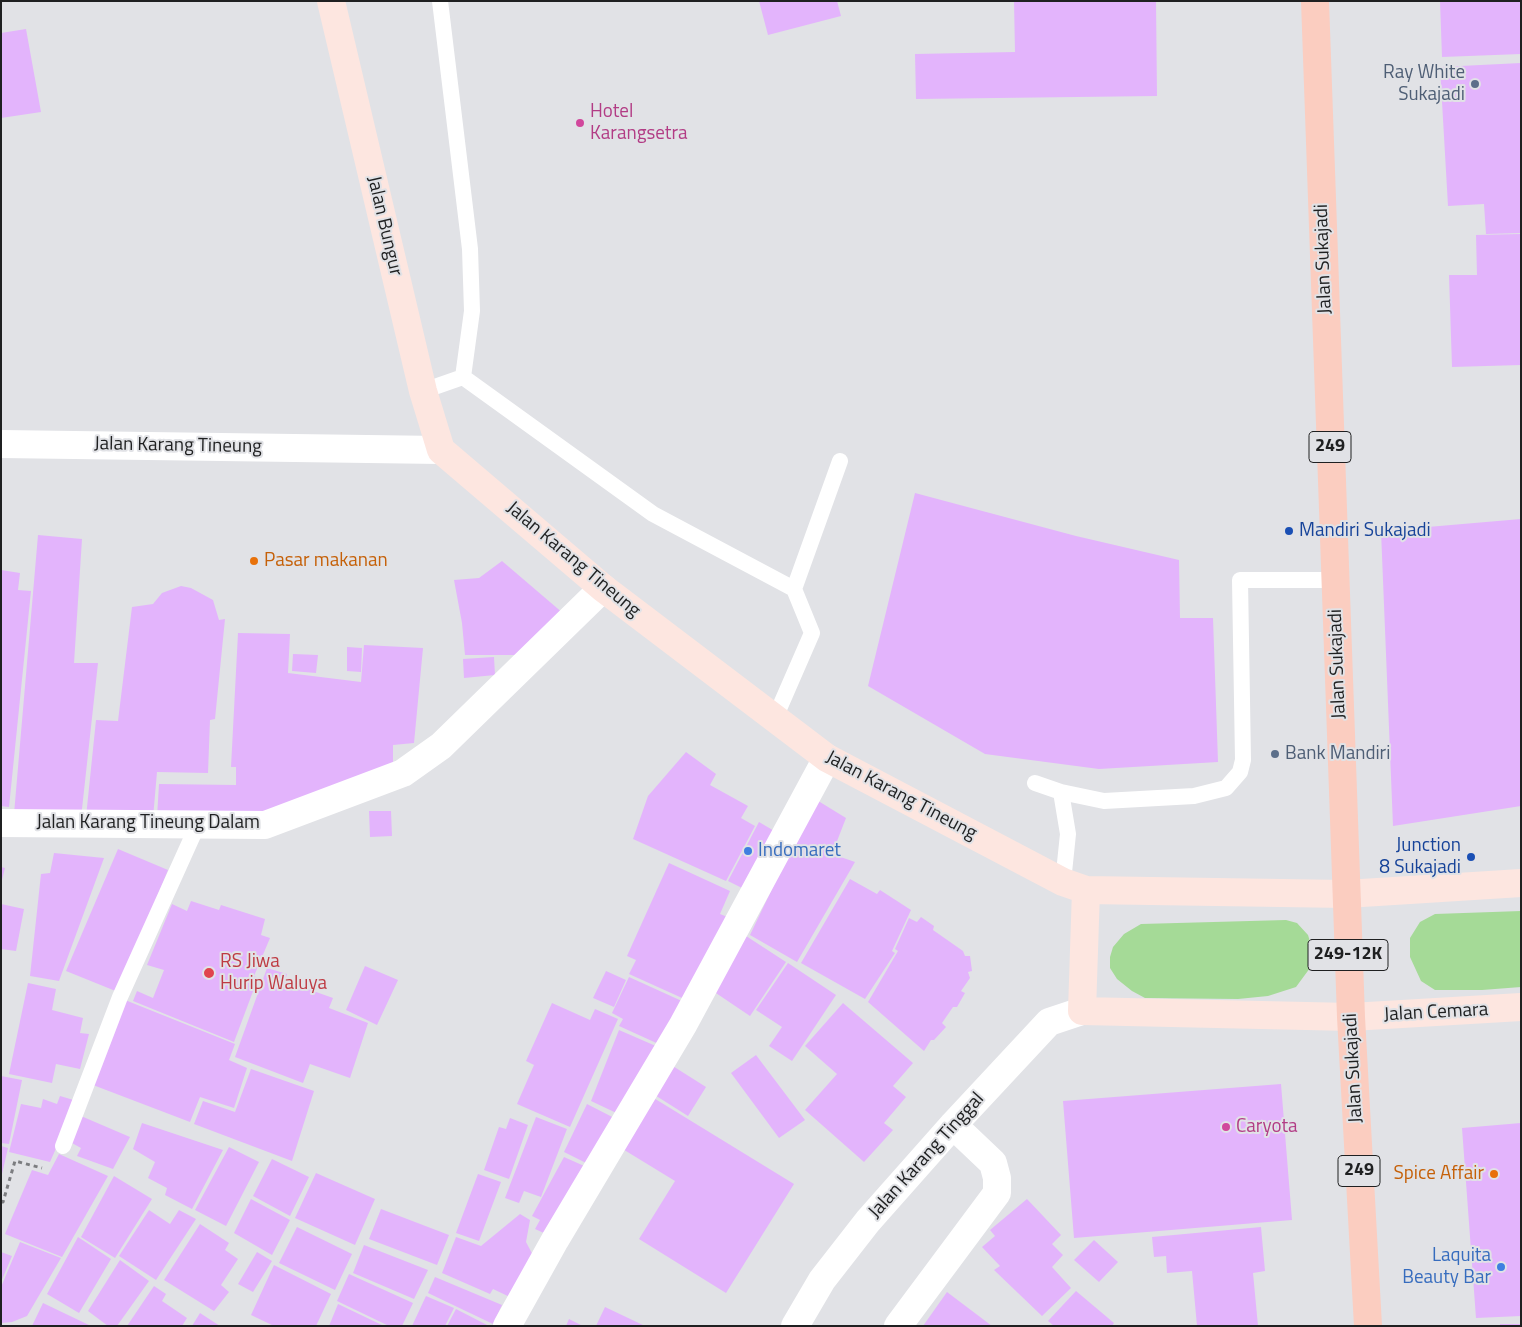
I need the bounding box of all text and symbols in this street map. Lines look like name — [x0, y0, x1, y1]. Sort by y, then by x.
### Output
place label: Ray White Sukajadi — [1383, 62, 1465, 106]
marker: Ray White Sukajadi — [1469, 78, 1481, 90]
place label: Hotel Karangsetra — [590, 101, 688, 145]
marker: Hotel Karangsetra — [574, 117, 586, 129]
street label: Jalan Bungur — [361, 174, 407, 278]
street label: Jalan Sukajadi — [1311, 204, 1337, 314]
road number: 249 — [1309, 432, 1351, 462]
street label: Jalan Karang Tineung — [94, 433, 262, 459]
street label: Jalan Karang Tineung — [501, 497, 645, 623]
place label: Mandiri Sukajadi — [1299, 520, 1431, 542]
marker: Mandiri Sukajadi — [1283, 525, 1295, 537]
place label: Pasar makanan — [264, 550, 388, 572]
marker: Pasar makanan — [248, 555, 260, 567]
street label: Jalan Sukajadi — [1325, 609, 1351, 719]
place label: Bank Mandiri — [1285, 743, 1390, 765]
street label: Jalan Karang Tineung — [822, 747, 980, 845]
marker: Bank Mandiri — [1269, 748, 1281, 760]
street label: Jalan Karang Tineung Dalam — [36, 812, 260, 834]
place label: Junction 8 Sukajadi — [1379, 835, 1461, 879]
place label: Indomaret — [758, 840, 841, 862]
marker: Indomaret — [742, 845, 754, 857]
marker: Junction 8 Sukajadi — [1465, 851, 1477, 863]
road number: 249-12K — [1308, 940, 1388, 970]
place label: RS Jiwa Hurip Waluya — [220, 951, 327, 995]
marker: RS Jiwa Hurip Waluya — [202, 966, 216, 980]
street label: Jalan Cemara — [1383, 999, 1489, 1027]
street label: Jalan Sukajadi — [1340, 1012, 1368, 1124]
street label: Jalan Karang Tinggal — [864, 1088, 990, 1224]
place label: Caryota — [1236, 1116, 1298, 1138]
marker: Caryota — [1220, 1121, 1232, 1133]
road number: 249 — [1338, 1156, 1380, 1186]
place label: Spice Affair — [1394, 1163, 1484, 1185]
marker: Spice Affair — [1488, 1168, 1500, 1180]
place label: Laquita Beauty Bar — [1402, 1245, 1491, 1289]
marker: Laquita Beauty Bar — [1495, 1261, 1507, 1273]

